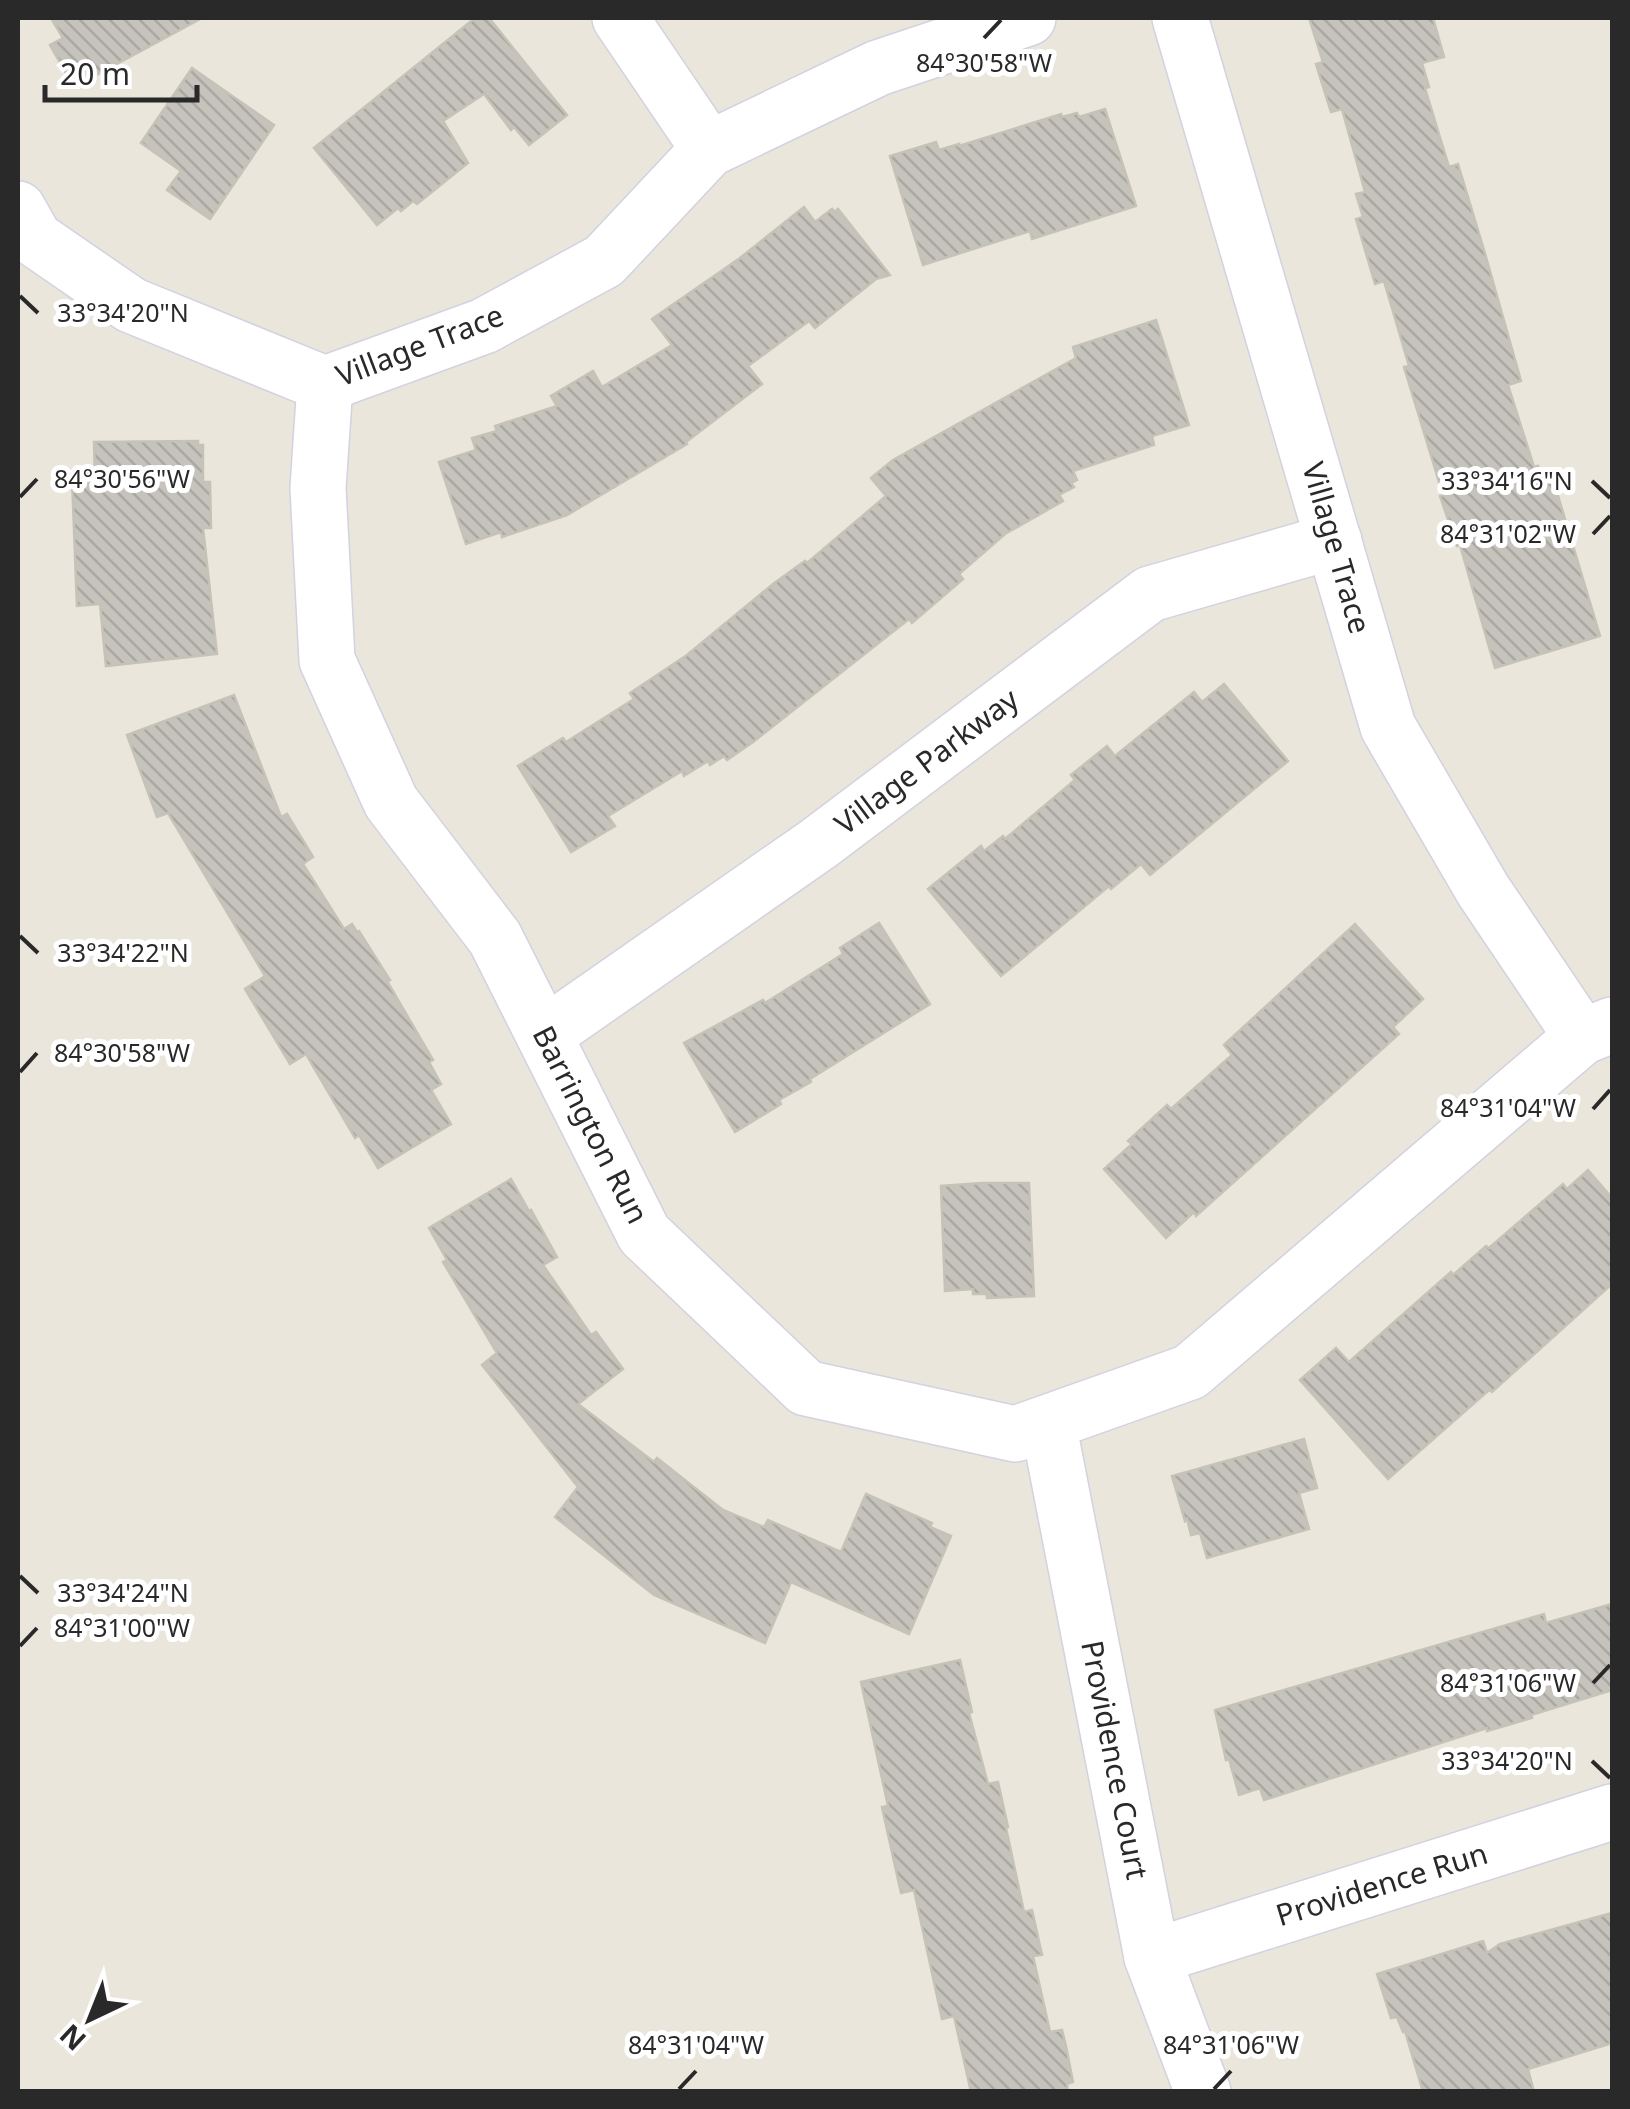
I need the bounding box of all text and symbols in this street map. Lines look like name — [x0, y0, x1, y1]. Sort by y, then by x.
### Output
scale bar — [45, 40, 198, 102]
text: 84°30'58"W — [916, 45, 1052, 79]
text: 20 m — [60, 53, 130, 94]
street label: Village Trace — [330, 294, 509, 395]
text: 33°34'20"N — [57, 295, 189, 329]
street label: Village Trace — [1293, 457, 1381, 638]
text: 84°30'56"W — [54, 461, 190, 495]
text: 33°34'16"N — [1441, 463, 1573, 497]
text: 84°31'02"W — [1440, 516, 1576, 550]
street label: Village Parkway — [826, 678, 1027, 843]
text: 33°34'22"N — [57, 935, 189, 969]
street label: Barrington Run — [524, 1018, 659, 1230]
text: 84°30'58"W — [54, 1035, 190, 1069]
text: 84°31'04"W — [1440, 1090, 1576, 1124]
text: 33°34'24"N — [57, 1575, 189, 1609]
text: 84°31'00"W — [54, 1610, 190, 1644]
street label: Providence Court — [1072, 1637, 1159, 1883]
text: 84°31'06"W — [1440, 1665, 1576, 1699]
text: 33°34'20"N — [1441, 1743, 1573, 1777]
street label: Providence Run — [1271, 1832, 1492, 1935]
north arrow — [40, 1969, 140, 2069]
text: N — [51, 2016, 94, 2060]
text: 84°31'04"W — [628, 2027, 764, 2061]
text: 84°31'06"W — [1163, 2027, 1299, 2061]

